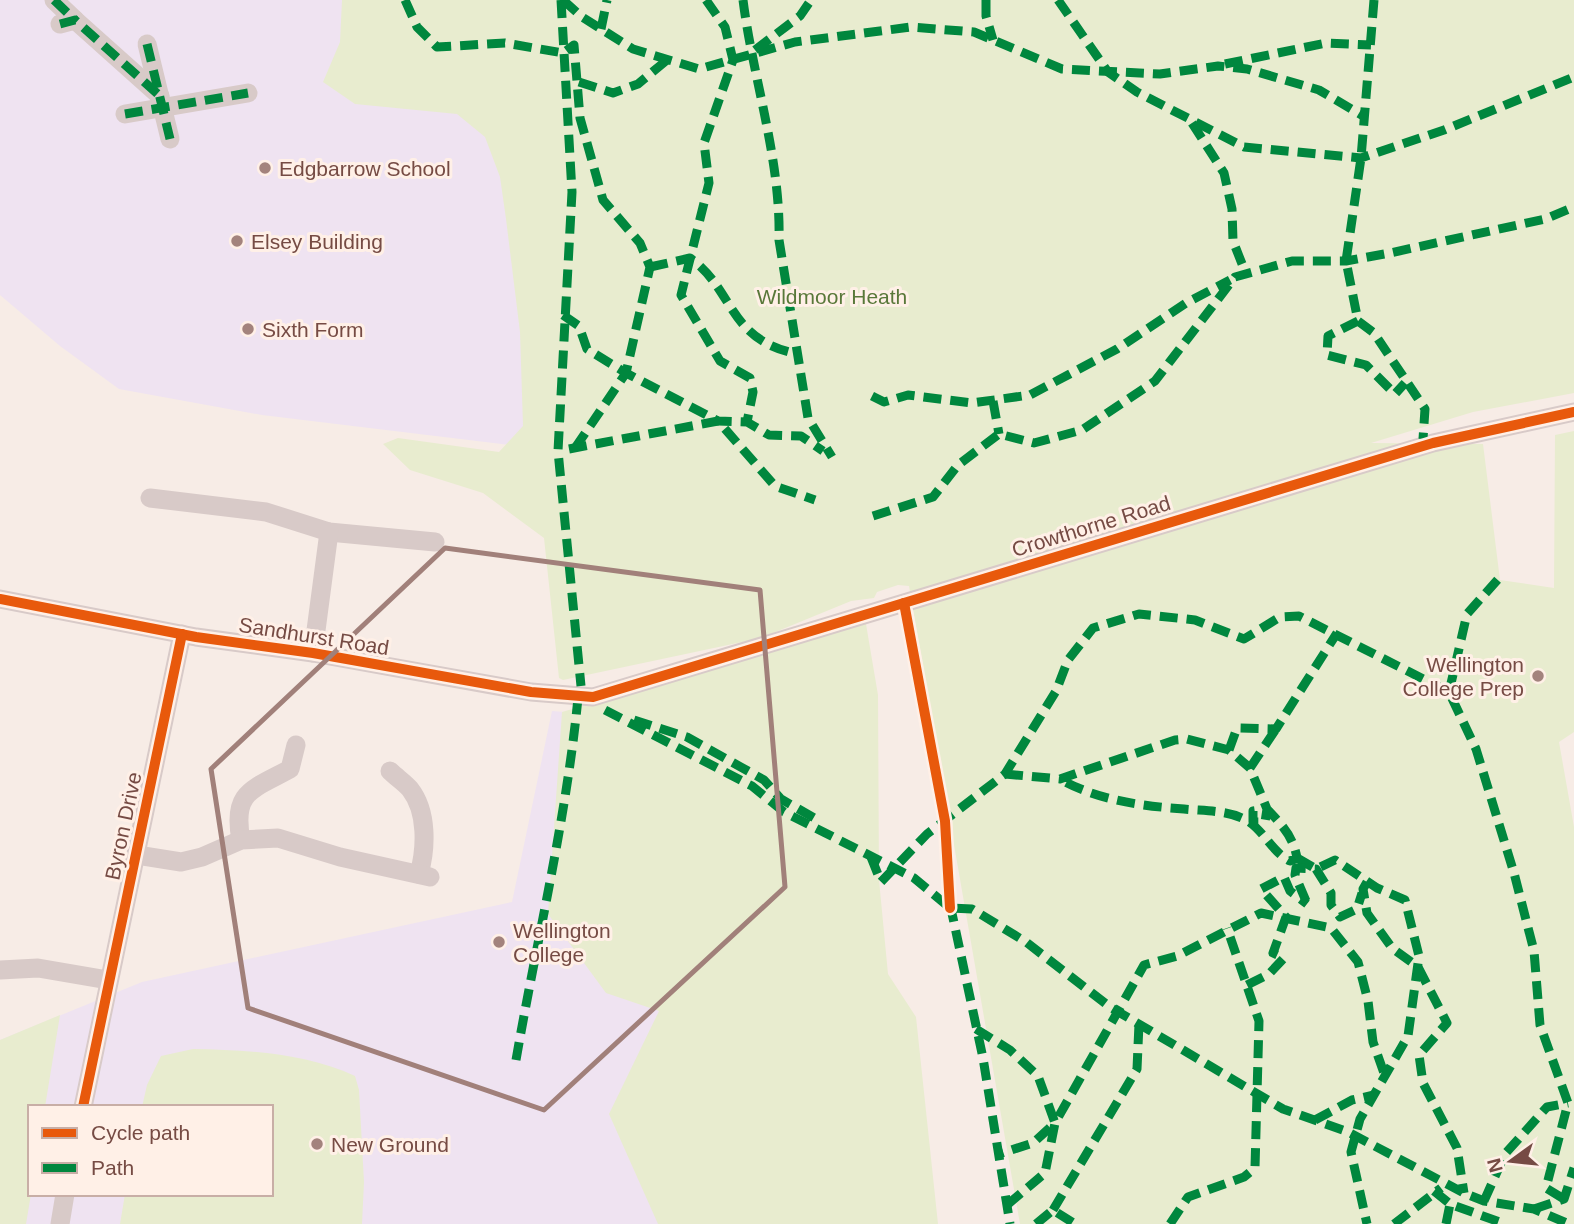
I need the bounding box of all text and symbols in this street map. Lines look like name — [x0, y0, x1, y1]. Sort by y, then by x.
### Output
place label: Edgbarrow School — [279, 157, 451, 180]
marker: Edgbarrow School — [257, 160, 273, 176]
place label: Elsey Building — [251, 230, 383, 253]
marker: Elsey Building — [229, 233, 245, 249]
park label: Wildmoor Heath — [757, 285, 907, 308]
place label: Sixth Form — [262, 318, 364, 341]
marker: Sixth Form — [240, 321, 256, 337]
street label: Crowthorne Road — [1009, 491, 1173, 561]
street label: Sandhurst Road — [237, 613, 391, 659]
place label: Wellington College Prep — [1403, 653, 1524, 700]
marker: Wellington College Prep — [1530, 668, 1546, 684]
street label: Byron Drive — [100, 770, 146, 882]
place label: Wellington College — [513, 919, 611, 966]
marker: Wellington College — [491, 934, 507, 950]
legend — [28, 1105, 273, 1196]
text: Cycle path — [91, 1121, 190, 1144]
north arrow — [1476, 1126, 1546, 1196]
place label: New Ground — [331, 1133, 449, 1156]
marker: New Ground — [309, 1136, 325, 1152]
text: Path — [91, 1156, 134, 1179]
text: N — [1483, 1156, 1507, 1175]

